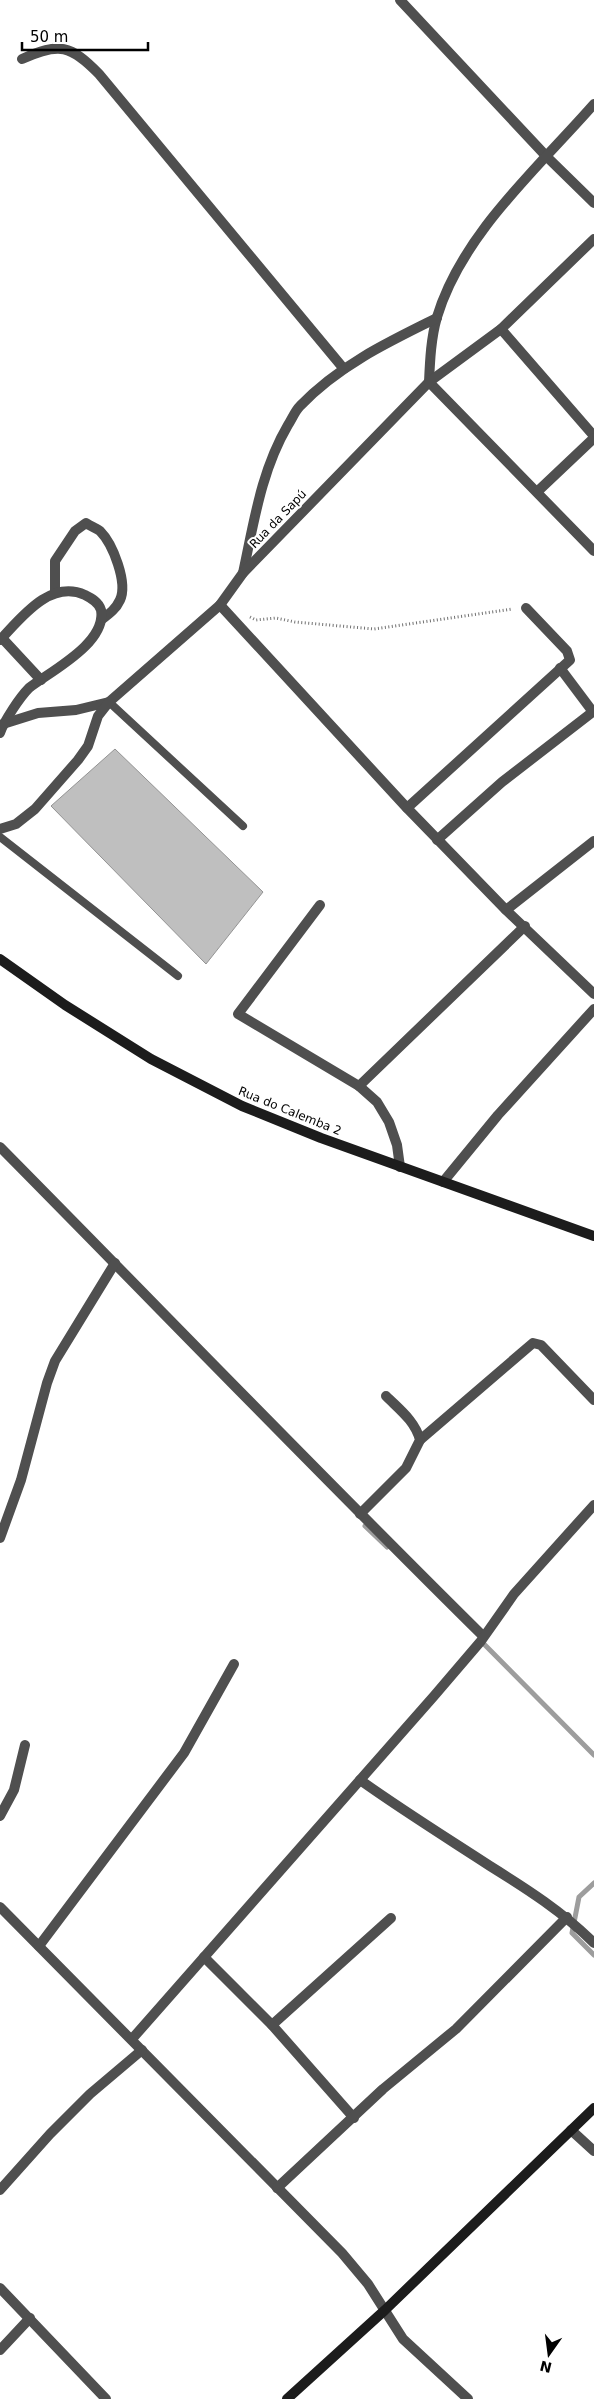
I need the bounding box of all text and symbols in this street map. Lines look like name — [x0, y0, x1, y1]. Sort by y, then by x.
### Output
scale bar — [22, 20, 149, 52]
text: 50 m — [30, 28, 68, 46]
street label: Rua da Sapú — [247, 487, 309, 551]
street label: Rua do Calemba 2 — [236, 1084, 344, 1138]
north arrow — [524, 2329, 574, 2379]
text: N — [538, 2357, 553, 2376]

